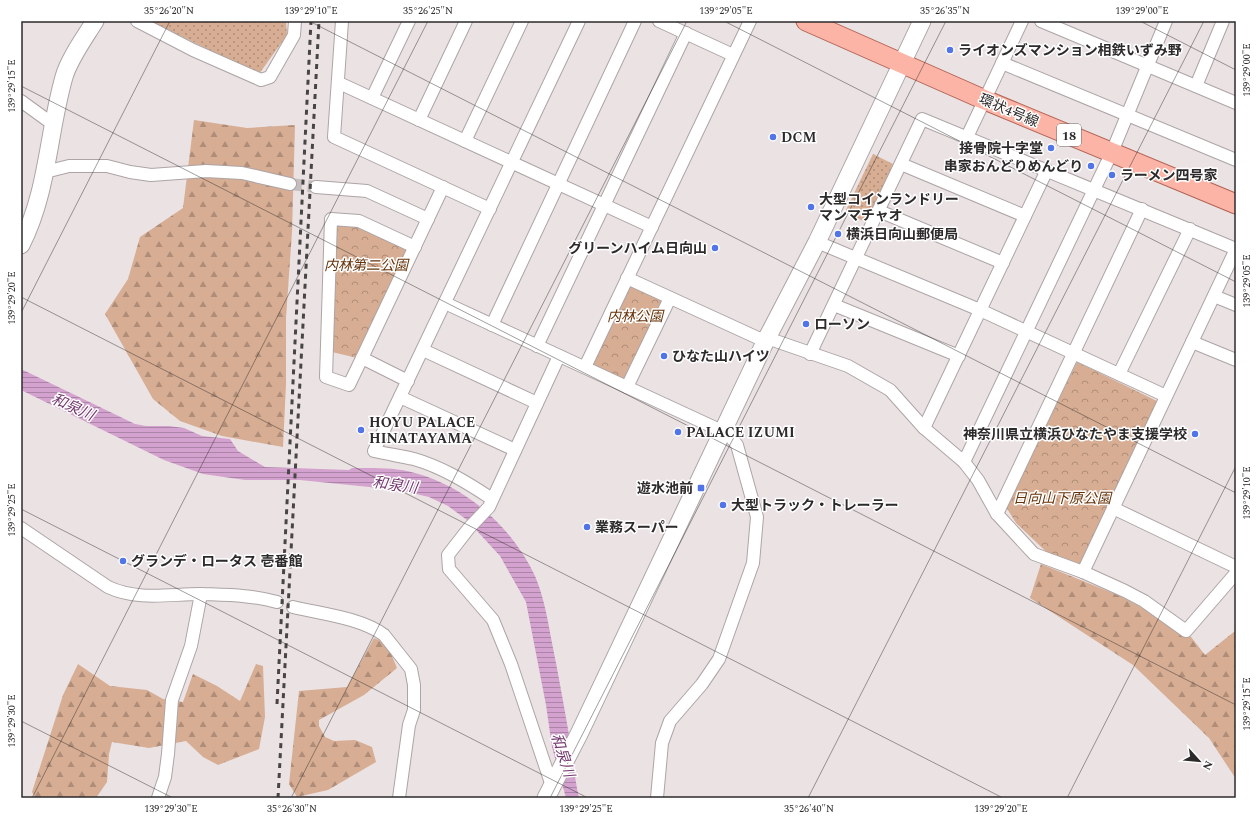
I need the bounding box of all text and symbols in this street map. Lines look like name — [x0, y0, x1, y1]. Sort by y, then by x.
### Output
text: 35°26'20"N — [144, 3, 194, 19]
text: 139°29'10"E — [284, 3, 338, 19]
text: 35°26'25"N — [403, 3, 453, 19]
text: 139°29'05"E — [699, 3, 753, 19]
text: 35°26'35"N — [920, 3, 970, 19]
text: 139°29'00"E — [1115, 3, 1169, 19]
place label: ライオンズマンション相鉄いずみ野 — [958, 40, 1182, 61]
text: 139°29'00"E — [1239, 43, 1255, 97]
marker: ライオンズマンション相鉄いずみ野 — [945, 45, 955, 55]
text: 139°29'15"E — [4, 59, 20, 113]
street label: 環状4号線 — [976, 88, 1042, 132]
road number: 18 — [1057, 124, 1081, 146]
place label: DCM — [781, 127, 817, 148]
marker: DCM — [768, 132, 778, 142]
place label: 接骨院十字堂 — [959, 138, 1043, 159]
marker: 接骨院十字堂 — [1046, 143, 1056, 153]
place label: 串家おんどりめんどり — [944, 156, 1083, 177]
marker: 串家おんどりめんどり — [1086, 161, 1096, 171]
place label: ラーメン四号家 — [1120, 165, 1217, 186]
marker: ラーメン四号家 — [1107, 170, 1117, 180]
place label: 大型コインランドリー マンマチャオ — [819, 189, 959, 226]
marker: 大型コインランドリー マンマチャオ — [806, 202, 816, 212]
place label: 横浜日向山郵便局 — [846, 224, 958, 245]
marker: 横浜日向山郵便局 — [833, 229, 843, 239]
place label: グリーンハイム日向山 — [568, 238, 707, 259]
marker: グリーンハイム日向山 — [710, 243, 720, 253]
text: 139°29'05"E — [1239, 254, 1255, 308]
park label: 内林第二公園 — [324, 255, 410, 276]
text: 139°29'20"E — [4, 271, 20, 325]
park label: 内林公園 — [607, 306, 665, 327]
place label: ローソン — [814, 314, 870, 335]
marker: ローソン — [801, 319, 811, 329]
place label: ひなた山ハイツ — [672, 346, 770, 367]
marker: ひなた山ハイツ — [659, 351, 669, 361]
water label: 和泉川 — [48, 388, 100, 428]
place label: HOYU PALACE HINATAYAMA — [369, 412, 475, 449]
place label: PALACE IZUMI — [686, 422, 795, 443]
place label: 神奈川県立横浜ひなたやま支援学校 — [963, 424, 1187, 445]
marker: HOYU PALACE HINATAYAMA — [356, 425, 366, 435]
marker: PALACE IZUMI — [673, 427, 683, 437]
marker: 神奈川県立横浜ひなたやま支援学校 — [1190, 429, 1200, 439]
text: 139°29'10"E — [1239, 466, 1255, 520]
water label: 和泉川 — [371, 471, 421, 500]
place label: 遊水池前 — [637, 478, 693, 499]
text: 139°29'25"E — [4, 483, 20, 537]
marker: 遊水池前 — [696, 483, 706, 493]
park label: 日向山下原公園 — [1013, 488, 1113, 509]
place label: 大型トラック・トレーラー — [731, 495, 899, 516]
marker: 大型トラック・トレーラー — [718, 500, 728, 510]
place label: 業務スーパー — [595, 517, 679, 538]
marker: 業務スーパー — [582, 522, 592, 532]
place label: グランデ・ロータス 壱番館 — [131, 551, 303, 572]
marker: グランデ・ロータス 壱番館 — [118, 556, 128, 566]
text: 139°29'15"E — [1239, 677, 1255, 731]
text: 139°29'30"E — [4, 694, 20, 748]
water label: 和泉川 — [545, 730, 581, 782]
north arrow — [1179, 741, 1219, 781]
text: N — [1198, 757, 1217, 773]
text: 139°29'30"E — [144, 801, 198, 817]
text: 35°26'30"N — [267, 801, 317, 817]
text: 139°29'25"E — [559, 801, 613, 817]
text: 35°26'40"N — [784, 801, 834, 817]
text: 139°29'20"E — [974, 801, 1028, 817]

